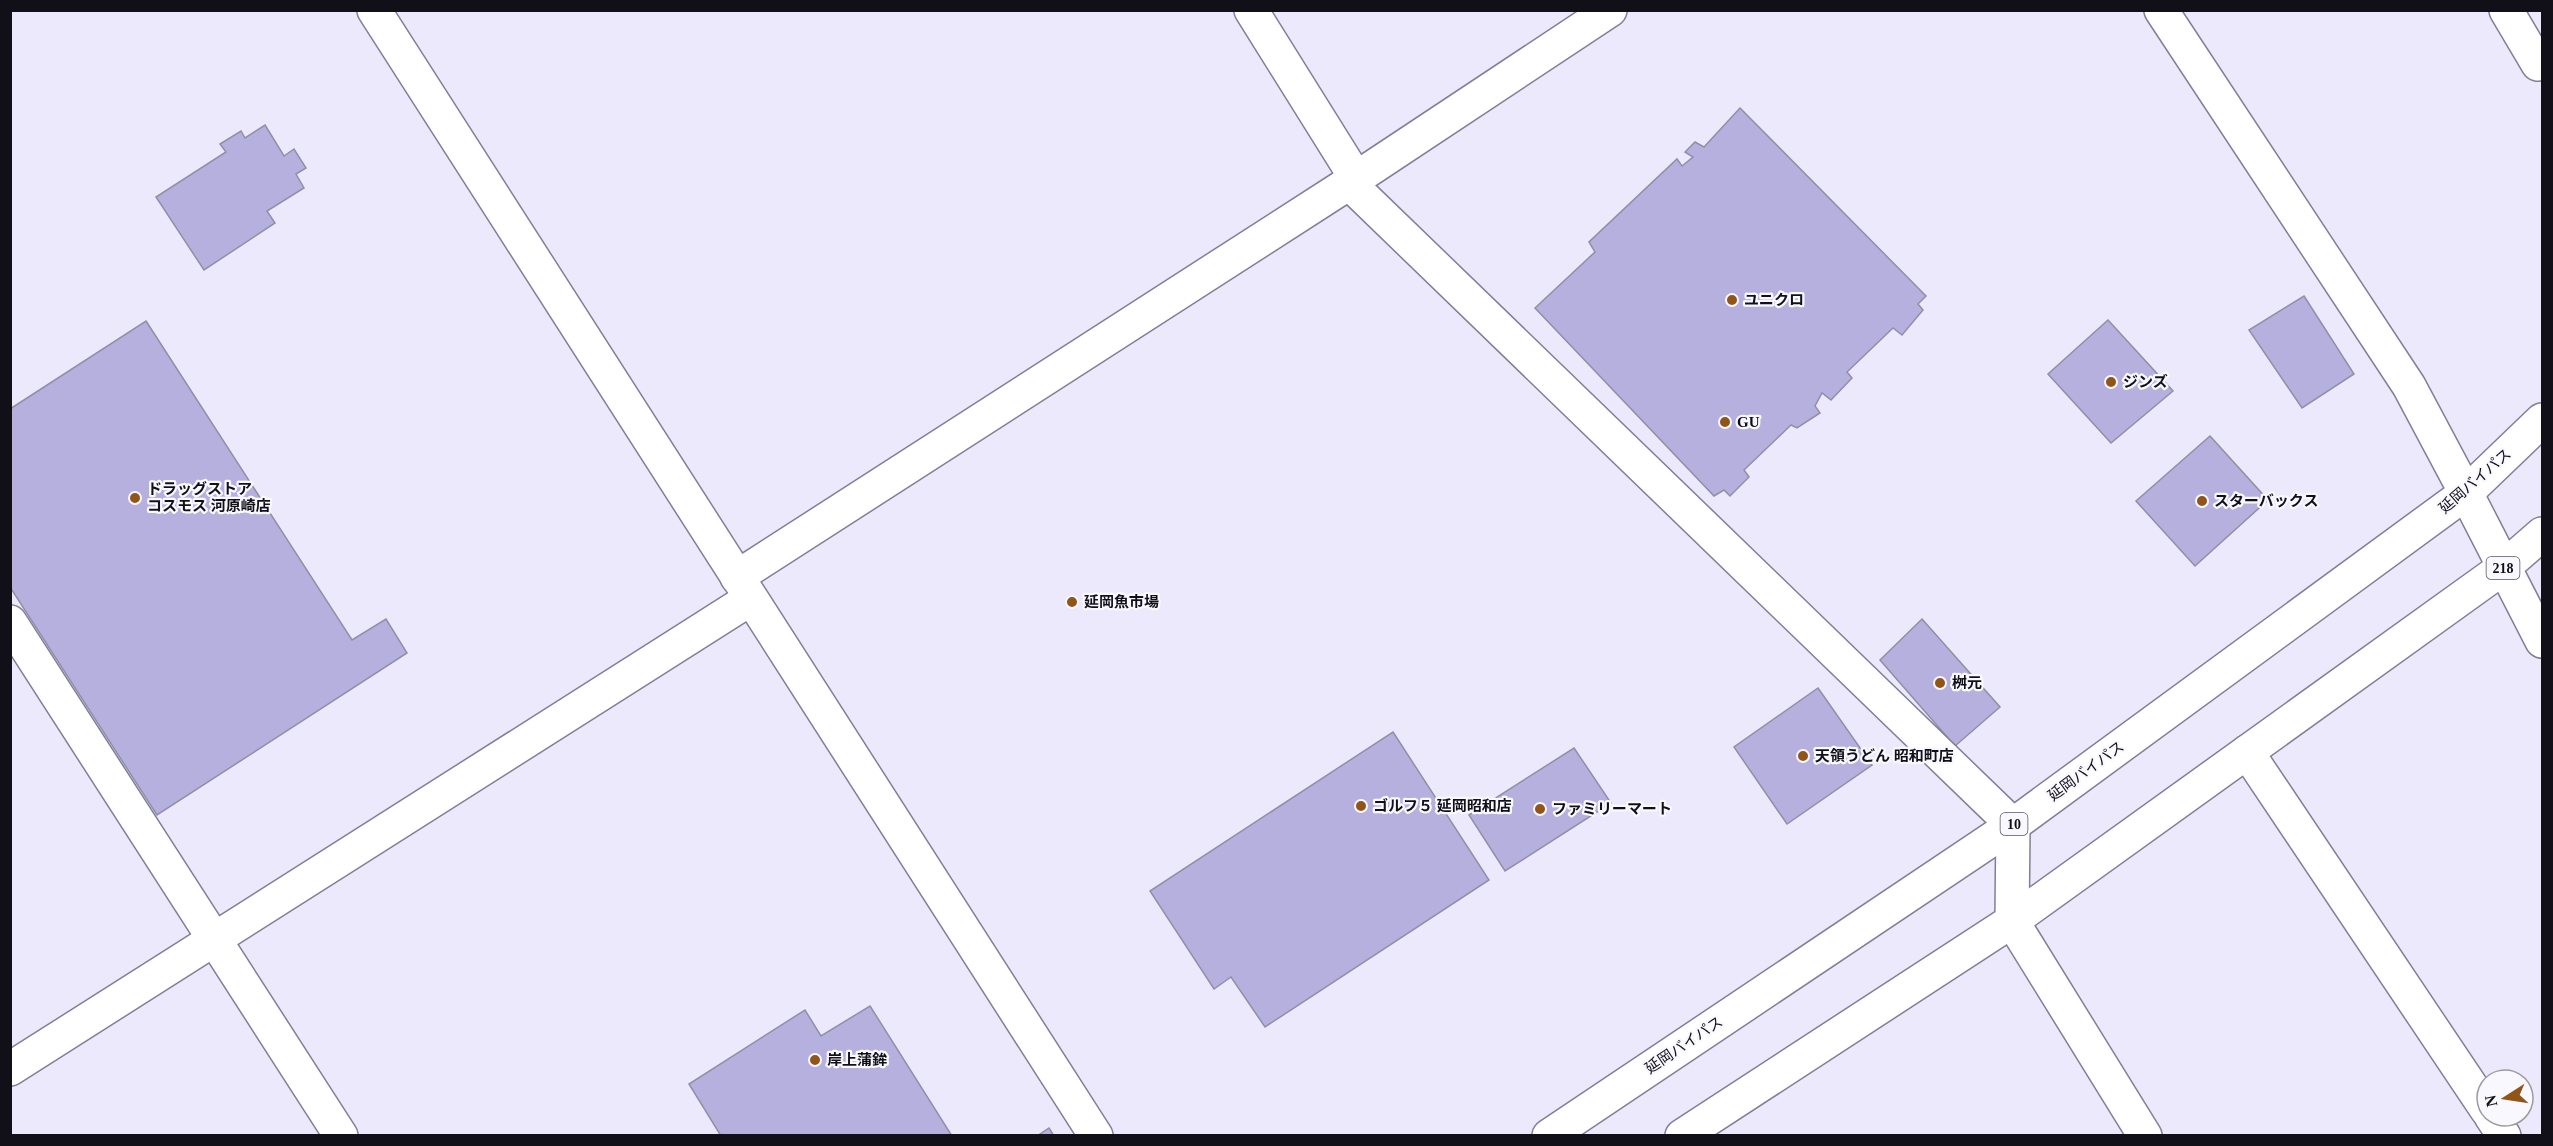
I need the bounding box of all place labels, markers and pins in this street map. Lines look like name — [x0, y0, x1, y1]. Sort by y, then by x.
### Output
place label: ユニクロ — [1744, 292, 1804, 308]
marker: ユニクロ — [1725, 293, 1739, 307]
place label: ジンズ — [2123, 373, 2168, 390]
marker: ジンズ — [2104, 375, 2118, 389]
place label: GU — [1737, 414, 1760, 430]
marker: GU — [1718, 415, 1732, 429]
place label: ドラッグストア コスモス 河原崎店 — [147, 481, 271, 514]
marker: ドラッグストア コスモス 河原崎店 — [128, 491, 142, 505]
place label: スターバックス — [2214, 493, 2318, 509]
marker: スターバックス — [2195, 494, 2209, 508]
place label: 延岡魚市場 — [1084, 594, 1159, 610]
marker: 延岡魚市場 — [1065, 595, 1079, 609]
place label: 桝元 — [1952, 675, 1982, 691]
marker: 桝元 — [1933, 676, 1947, 690]
place label: 天領うどん 昭和町店 — [1815, 748, 1954, 764]
marker: 天領うどん 昭和町店 — [1796, 749, 1810, 763]
place label: ゴルフ５ 延岡昭和店 — [1373, 798, 1512, 814]
marker: ゴルフ５ 延岡昭和店 — [1354, 799, 1368, 813]
place label: ファミリーマート — [1552, 801, 1672, 817]
marker: ファミリーマート — [1533, 802, 1547, 816]
place label: 岸上蒲鉾 — [827, 1052, 887, 1068]
marker: 岸上蒲鉾 — [808, 1053, 822, 1067]

